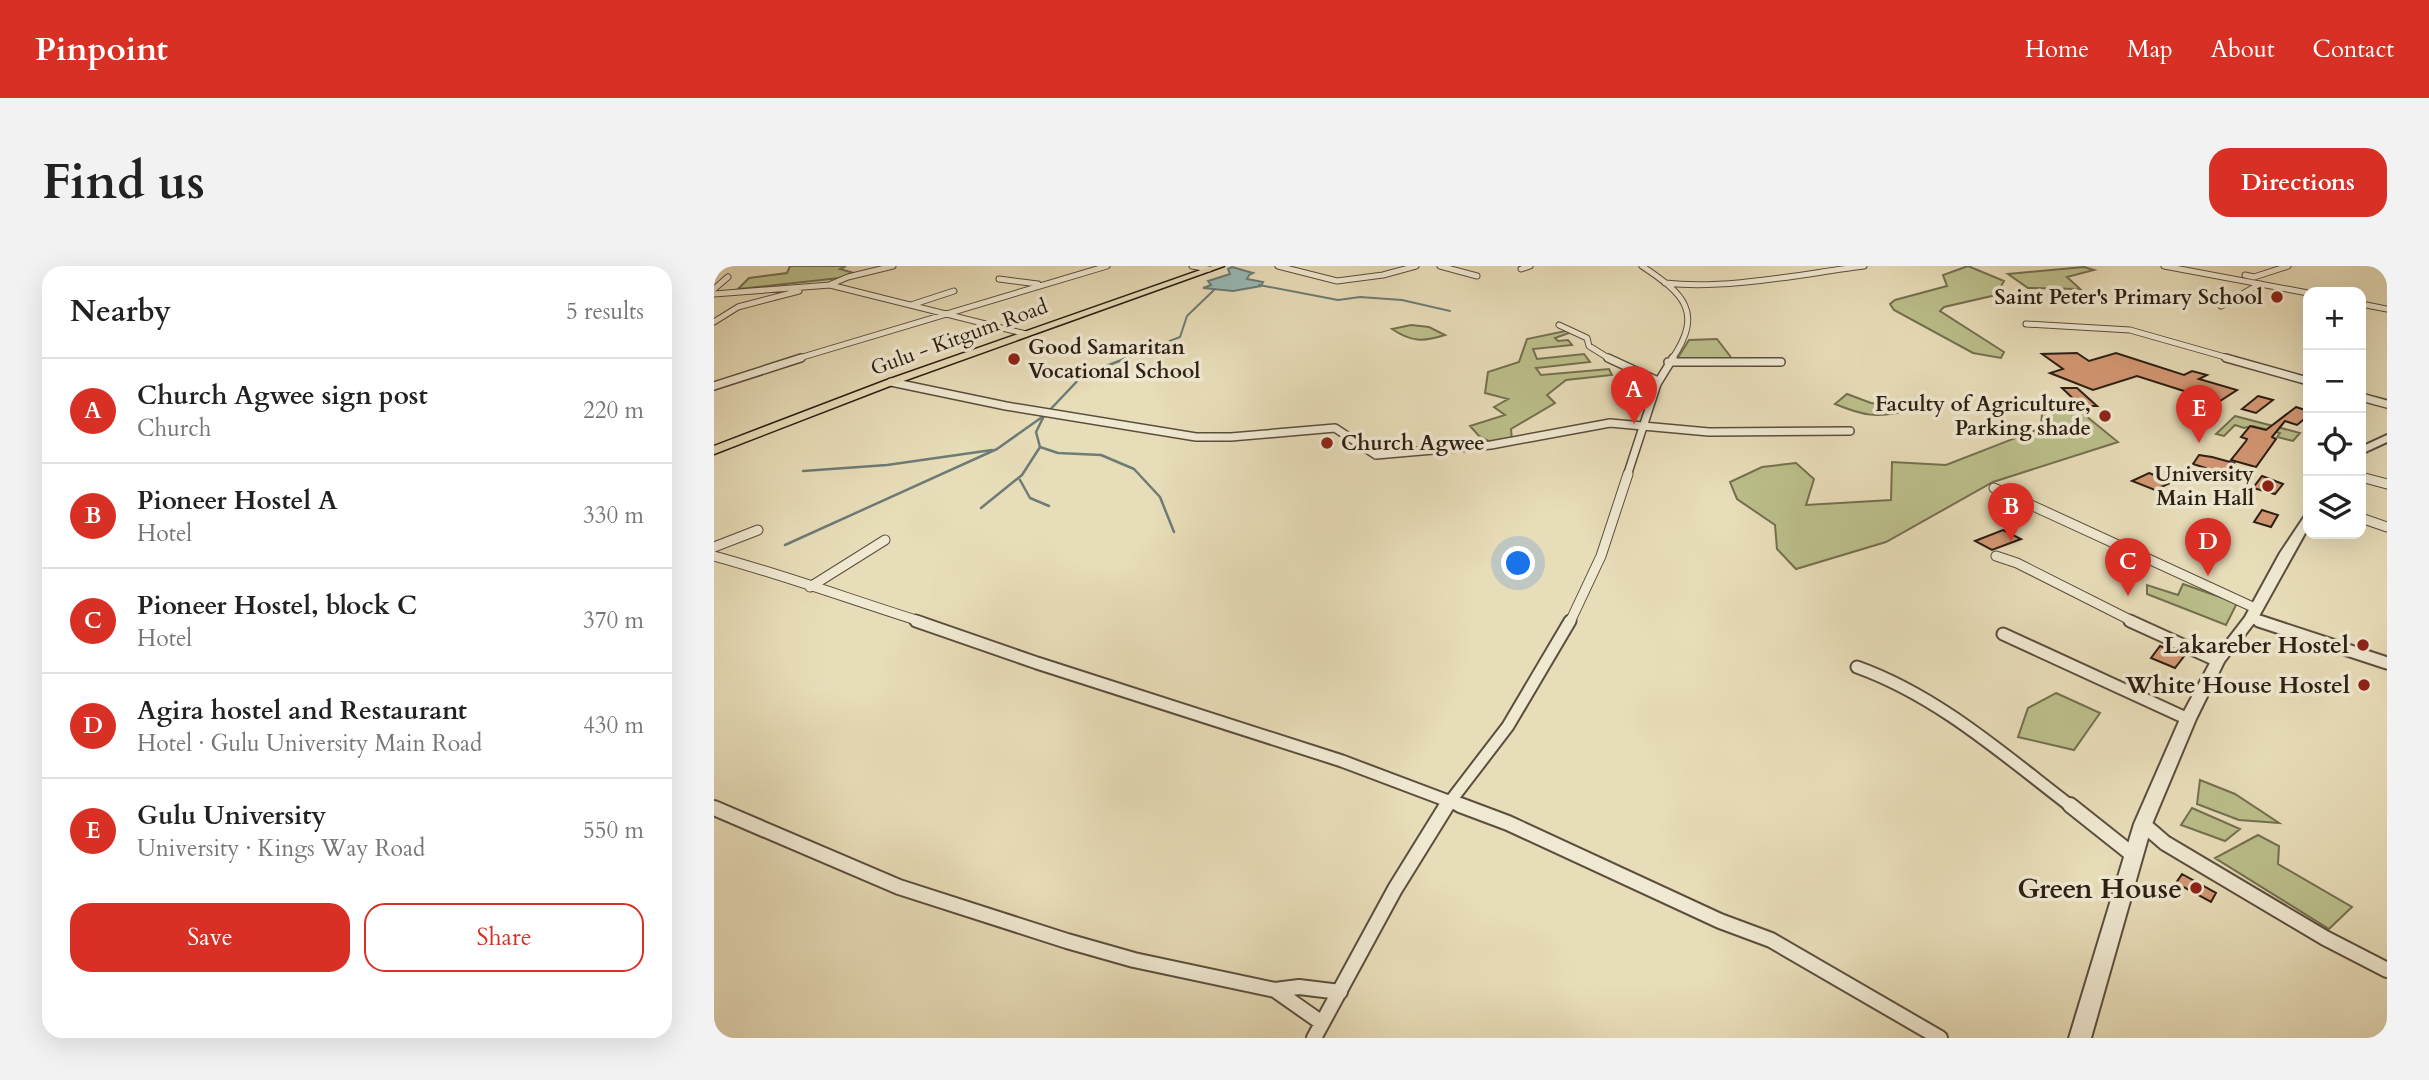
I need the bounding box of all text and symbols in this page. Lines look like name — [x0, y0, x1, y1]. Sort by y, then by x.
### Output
text: Pinpoint — [35, 27, 168, 72]
text: Home — [2025, 33, 2089, 66]
text: Map — [2127, 33, 2173, 66]
text: About — [2211, 33, 2275, 66]
text: Contact — [2313, 33, 2394, 66]
button: Directions — [2209, 148, 2387, 217]
text: Find us — [42, 149, 205, 216]
place label: Saint Peter's Primary School — [1995, 283, 2263, 312]
map controls — [2303, 287, 2366, 539]
button: + — [2303, 287, 2366, 350]
marker: Saint Peter's Primary School — [2269, 289, 2285, 305]
text: Nearby — [70, 291, 171, 332]
street label: Gulu - Kitgum Road — [866, 292, 1052, 383]
text: 5 results — [566, 296, 644, 327]
place label: Good Samaritan Vocational School — [1028, 333, 1200, 386]
button: − — [2303, 350, 2366, 413]
marker: Good Samaritan Vocational School — [1006, 351, 1022, 367]
pin: A — [1611, 366, 1657, 424]
text: Church Agwee sign post — [137, 378, 428, 413]
pin: E — [2176, 385, 2222, 443]
place label: Faculty of Agriculture, Parking shade — [1875, 390, 2091, 443]
text: A — [84, 395, 102, 426]
text: 220 m — [583, 395, 644, 426]
marker: Faculty of Agriculture, Parking shade — [2097, 408, 2113, 424]
text: Church — [137, 413, 211, 444]
button: locate — [2303, 413, 2366, 476]
place label: Church Agwee — [1341, 429, 1485, 458]
marker: Church Agwee — [1319, 435, 1335, 451]
place label: University Main Hall — [2155, 460, 2254, 513]
button: layers — [2303, 476, 2366, 539]
marker: University Main Hall — [2260, 478, 2276, 494]
text: Pioneer Hostel A — [137, 483, 338, 518]
pin: B — [1988, 483, 2034, 541]
text: B — [85, 500, 101, 531]
text: 330 m — [583, 500, 644, 531]
text: Hotel — [137, 518, 192, 549]
pin: D — [2185, 518, 2231, 576]
pin: C — [2105, 538, 2151, 596]
your location — [1501, 546, 1535, 580]
text: Pioneer Hostel, block C — [137, 588, 417, 623]
text: C — [84, 605, 102, 636]
text: 370 m — [583, 605, 644, 636]
text: Hotel — [137, 623, 192, 654]
place label: Lakareber Hostel — [2164, 629, 2349, 662]
marker: Lakareber Hostel — [2355, 637, 2371, 653]
place label: White House Hostel — [2124, 669, 2350, 702]
marker: White House Hostel — [2356, 677, 2372, 693]
text: Agira hostel and Restaurant — [137, 693, 467, 728]
text: D — [83, 710, 103, 741]
text: 430 m — [583, 710, 644, 741]
text: Hotel · Gulu University Main Road — [137, 728, 482, 759]
text: Gulu University — [137, 798, 326, 833]
text: E — [86, 815, 100, 846]
text: 550 m — [583, 815, 644, 846]
text: University · Kings Way Road — [137, 833, 425, 864]
place label: Green House — [2017, 870, 2182, 908]
marker: Green House — [2188, 880, 2204, 896]
button: Save — [70, 903, 350, 972]
button: Share — [364, 903, 644, 972]

